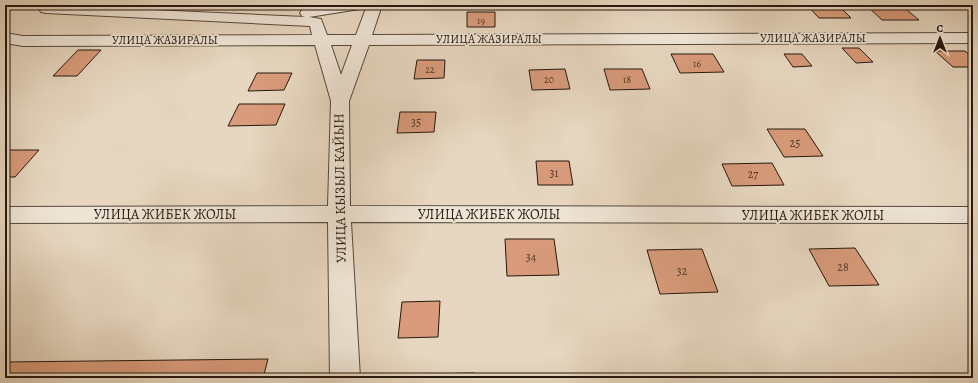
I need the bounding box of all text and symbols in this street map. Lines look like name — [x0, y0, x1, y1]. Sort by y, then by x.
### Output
house number: 19 — [477, 14, 485, 27]
north arrow — [920, 18, 960, 58]
text: С — [937, 21, 944, 36]
street label: УЛИЦА ЖАЗИРАЛЫ — [760, 30, 866, 46]
street label: УЛИЦА ЖАЗИРАЛЫ — [436, 31, 542, 47]
street label: УЛИЦА ЖАЗИРАЛЫ — [112, 32, 218, 48]
house number: 16 — [693, 57, 701, 70]
house number: 22 — [425, 63, 435, 76]
house number: 20 — [544, 73, 554, 86]
house number: 18 — [623, 73, 631, 86]
street label: УЛИЦА КЫЗЫЛ КАЙЫН — [329, 113, 351, 263]
house number: 35 — [411, 114, 421, 130]
house number: 25 — [790, 135, 800, 151]
house number: 31 — [549, 165, 559, 181]
house number: 27 — [748, 166, 759, 182]
street label: УЛИЦА ЖИБЕК ЖОЛЫ — [94, 205, 236, 224]
street label: УЛИЦА ЖИБЕК ЖОЛЫ — [418, 205, 560, 224]
street label: УЛИЦА ЖИБЕК ЖОЛЫ — [742, 206, 884, 225]
house number: 34 — [526, 249, 537, 265]
house number: 28 — [837, 259, 849, 275]
house number: 32 — [677, 263, 688, 279]

